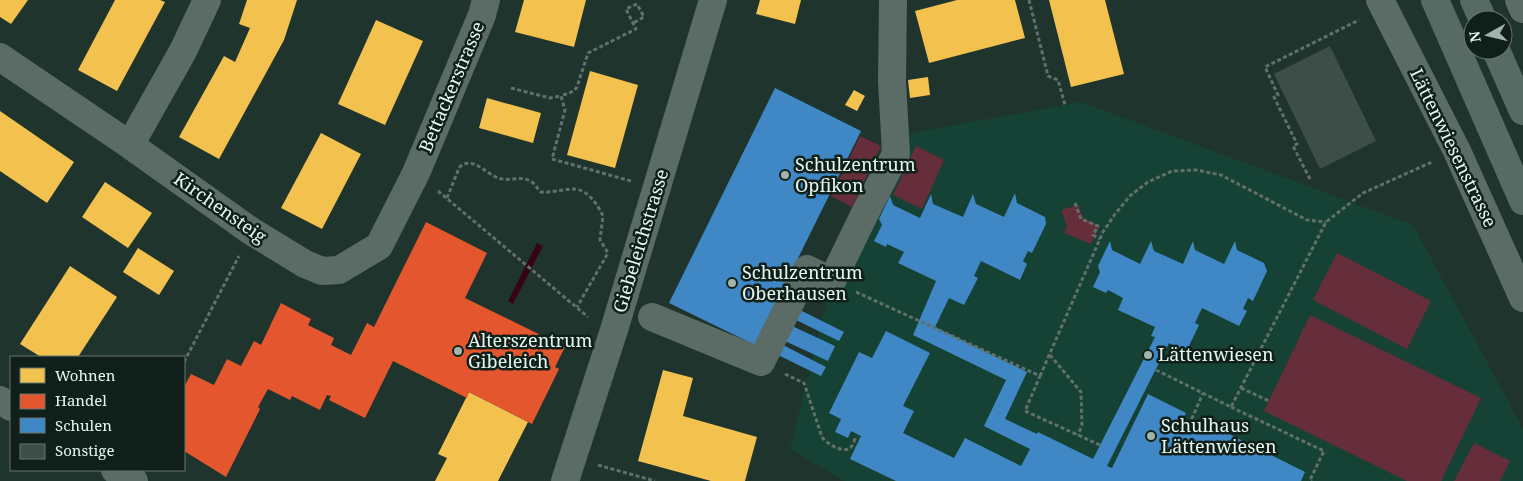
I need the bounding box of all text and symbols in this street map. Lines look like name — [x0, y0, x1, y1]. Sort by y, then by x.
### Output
north arrow — [1463, 10, 1513, 60]
street label: Bettackerstrasse — [413, 18, 489, 156]
text: N — [1464, 30, 1485, 44]
street label: Lättenwiesenstrasse — [1405, 64, 1503, 231]
place label: Schulzentrum Opfikon — [795, 152, 916, 197]
street label: Kirchensteig — [169, 166, 272, 248]
street label: Giebeleichstrasse — [607, 166, 673, 315]
marker: Schulzentrum Opfikon — [779, 169, 791, 181]
place label: Schulzentrum Oberhausen — [742, 260, 863, 305]
marker: Schulzentrum Oberhausen — [726, 277, 738, 289]
place label: Alterszentrum Gibeleich — [468, 328, 593, 373]
place label: Lättenwiesen — [1158, 342, 1274, 366]
marker: Alterszentrum Gibeleich — [452, 345, 464, 357]
marker: Lättenwiesen — [1142, 349, 1154, 361]
legend — [10, 356, 185, 471]
text: Wohnen — [55, 365, 116, 385]
text: Handel — [55, 390, 107, 410]
place label: Schulhaus Lättenwiesen — [1161, 413, 1277, 458]
text: Schulen — [55, 415, 112, 435]
marker: Schulhaus Lättenwiesen — [1145, 430, 1157, 442]
text: Sonstige — [55, 440, 114, 460]

